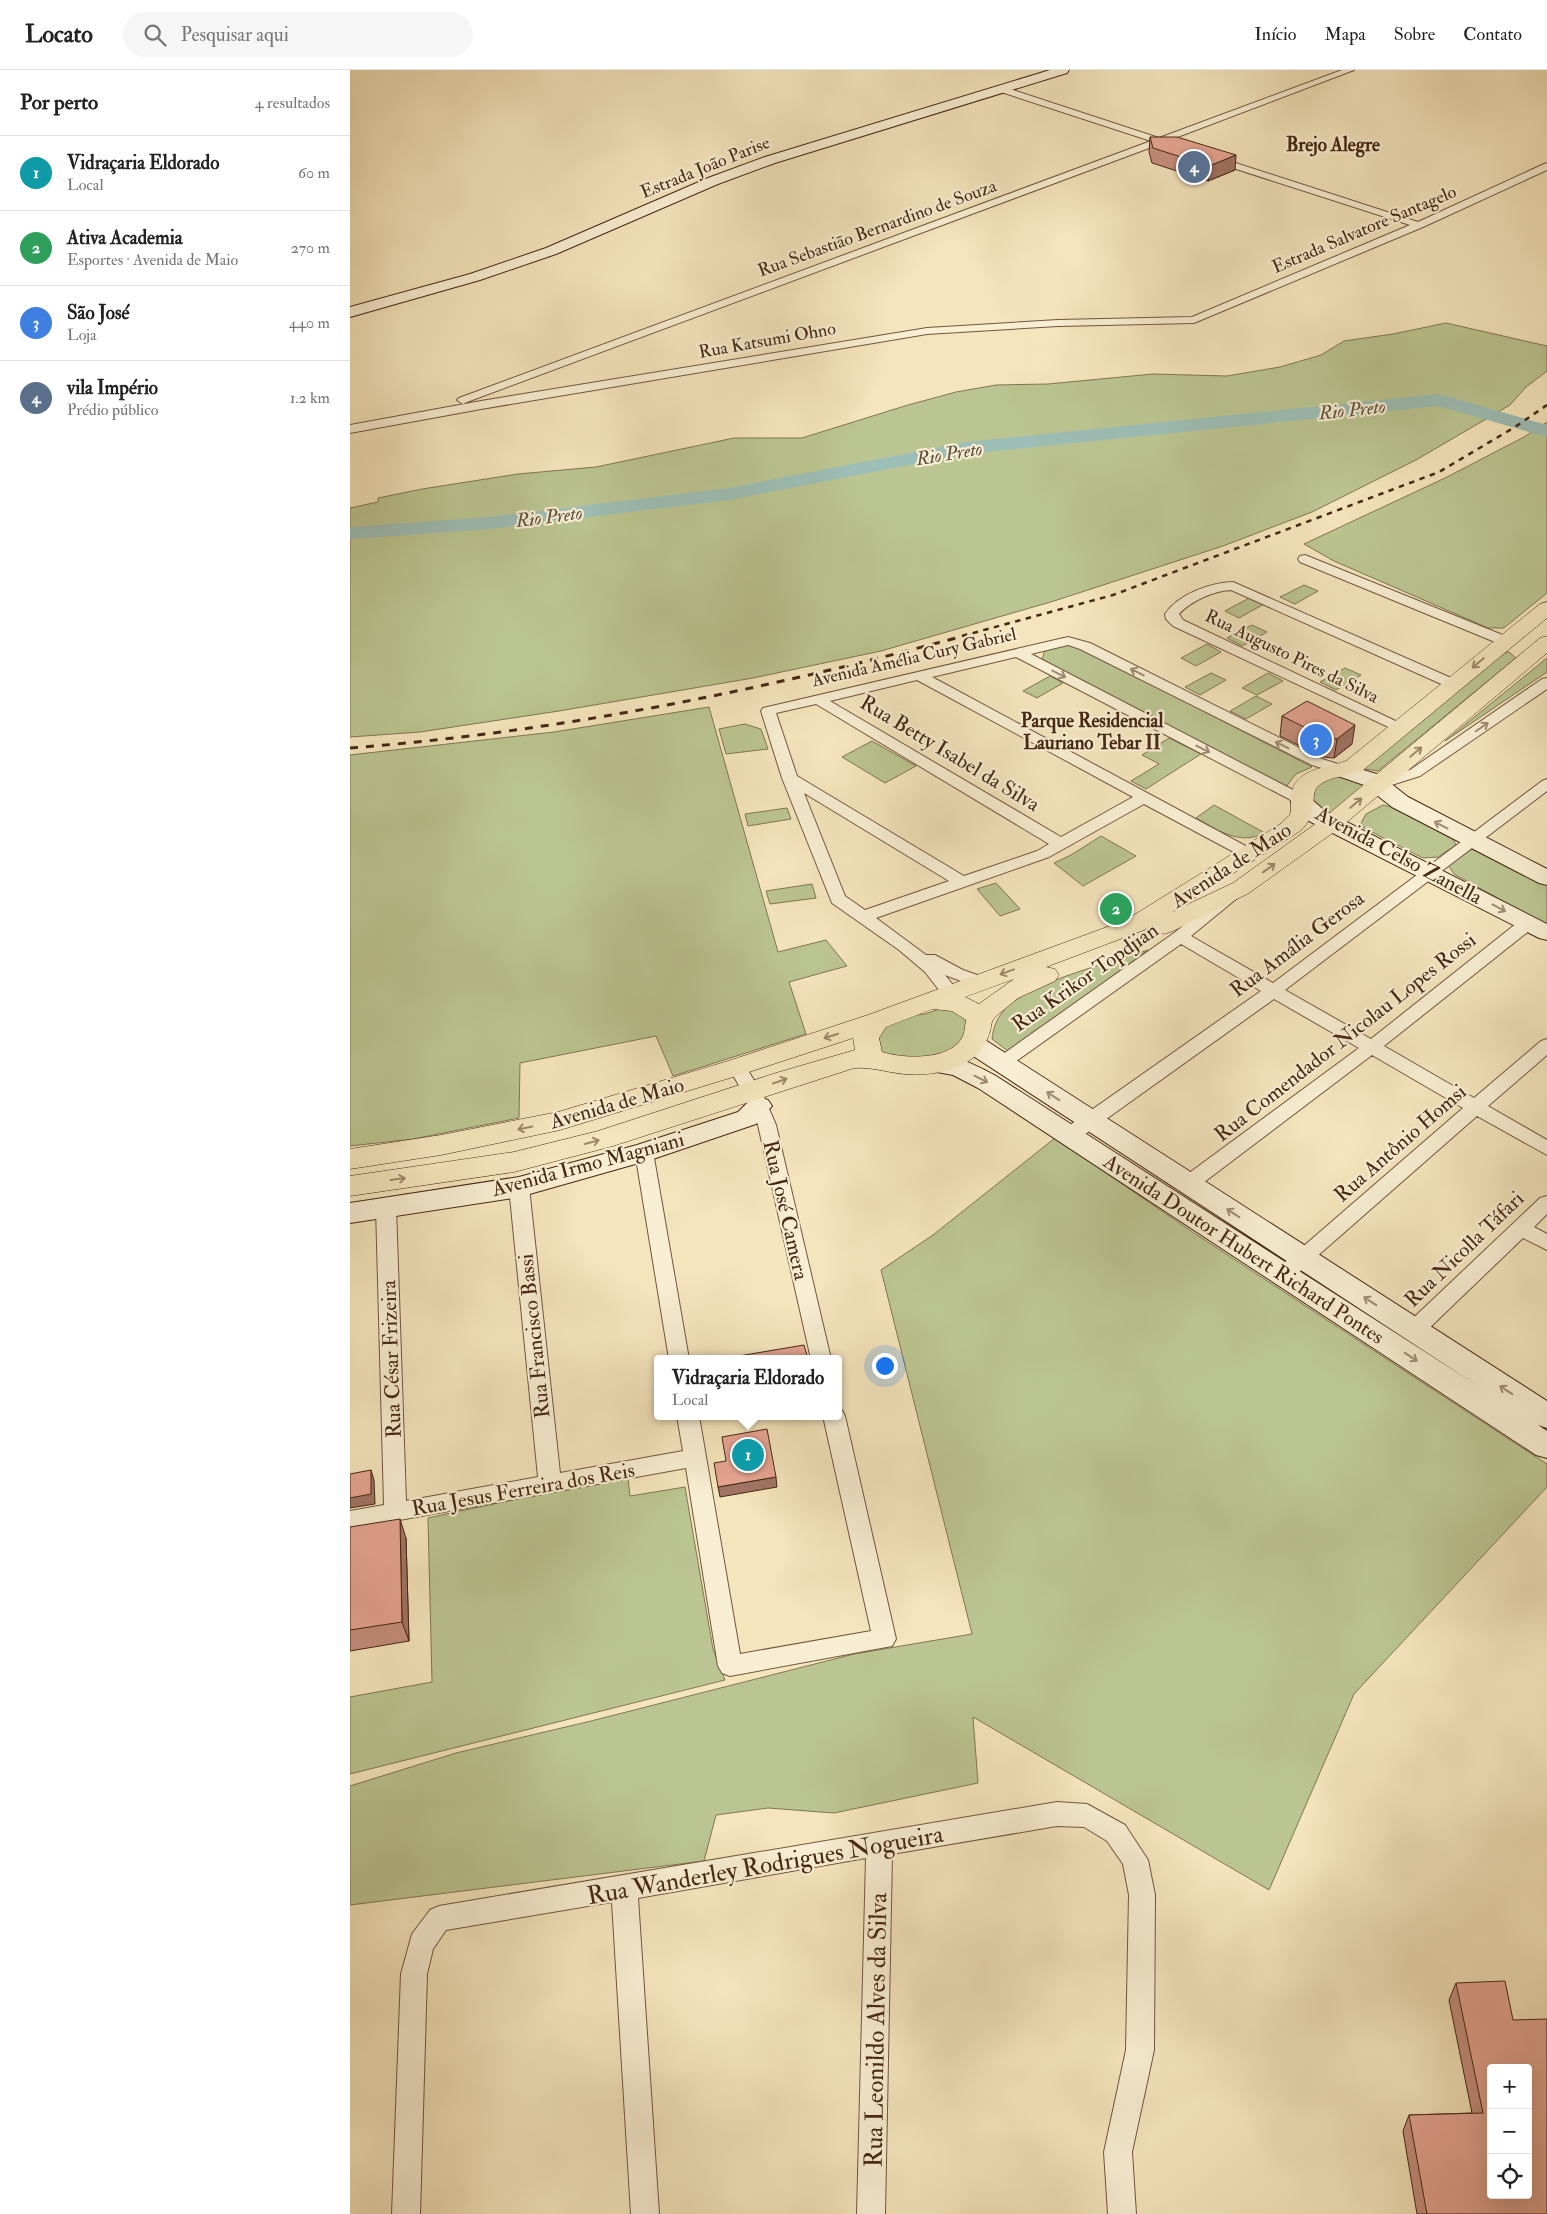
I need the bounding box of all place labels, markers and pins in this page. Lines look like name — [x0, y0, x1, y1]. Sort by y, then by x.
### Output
pin: 4 — [1178, 148, 1210, 186]
pin: 3 — [1300, 721, 1332, 759]
pin: 2 — [1100, 890, 1132, 928]
pin: 1 — [732, 1436, 764, 1474]

